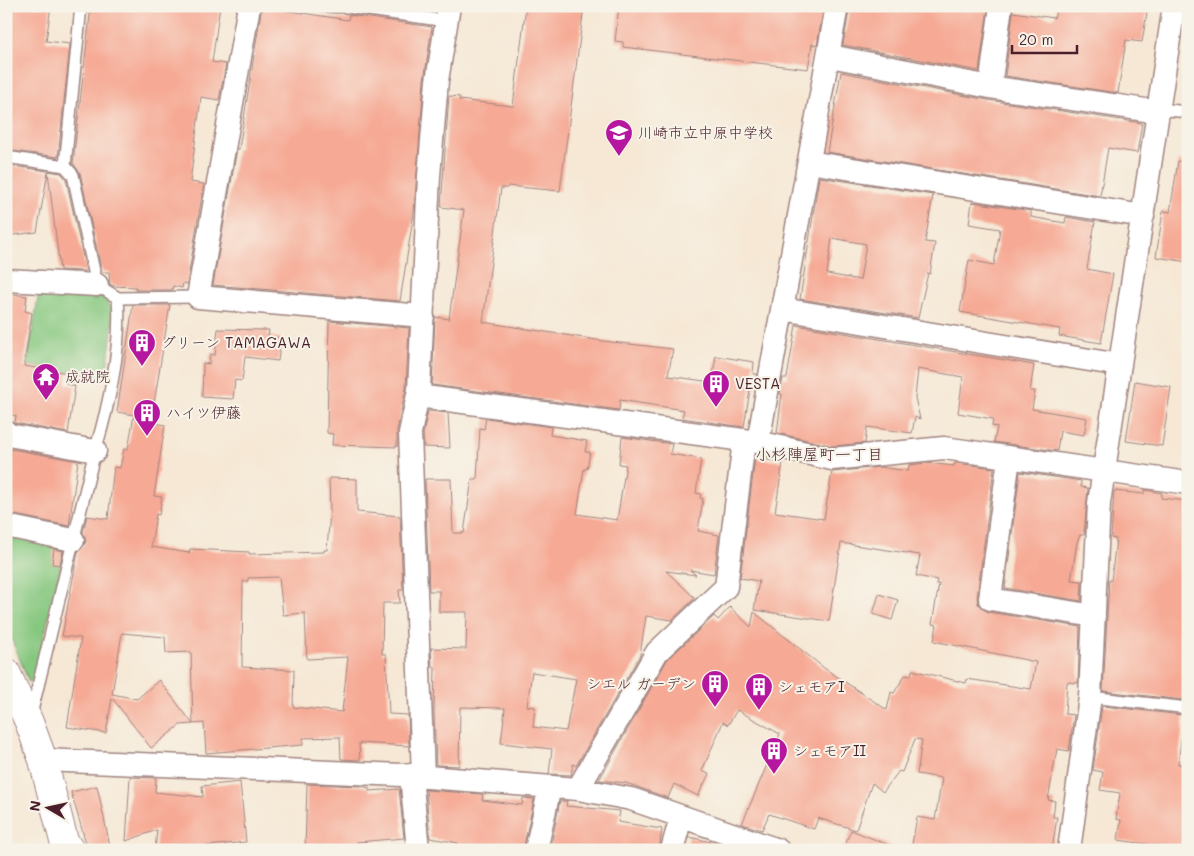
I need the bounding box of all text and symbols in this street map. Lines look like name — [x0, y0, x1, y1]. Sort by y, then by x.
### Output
scale bar — [1012, 22, 1076, 54]
text: 20 m — [1019, 29, 1053, 49]
school or university icon: 川崎市立中原中学校 — [604, 118, 634, 157]
place label: 川崎市立中原中学校 — [638, 122, 773, 142]
building icon: グリーン TAMAGAWA — [127, 328, 157, 367]
place label: グリーン TAMAGAWA — [161, 332, 311, 352]
temple icon: 成就院 — [31, 362, 61, 401]
place label: 成就院 — [65, 366, 110, 386]
building icon: VESTA — [701, 369, 731, 408]
place label: VESTA — [735, 373, 780, 393]
building icon: ハイツ伊藤 — [132, 398, 162, 437]
place label: ハイツ伊藤 — [166, 402, 241, 422]
district label: 小杉陣屋町一丁目 — [755, 443, 883, 464]
building icon: シエル ガーデン — [700, 669, 730, 708]
building icon: シェモアI — [744, 672, 774, 711]
place label: シエル ガーデン — [586, 673, 696, 693]
place label: シェモアI — [778, 676, 845, 696]
building icon: シェモアII — [759, 736, 789, 775]
place label: シェモアII — [793, 740, 867, 760]
north arrow — [22, 784, 72, 834]
text: N — [24, 799, 45, 813]

